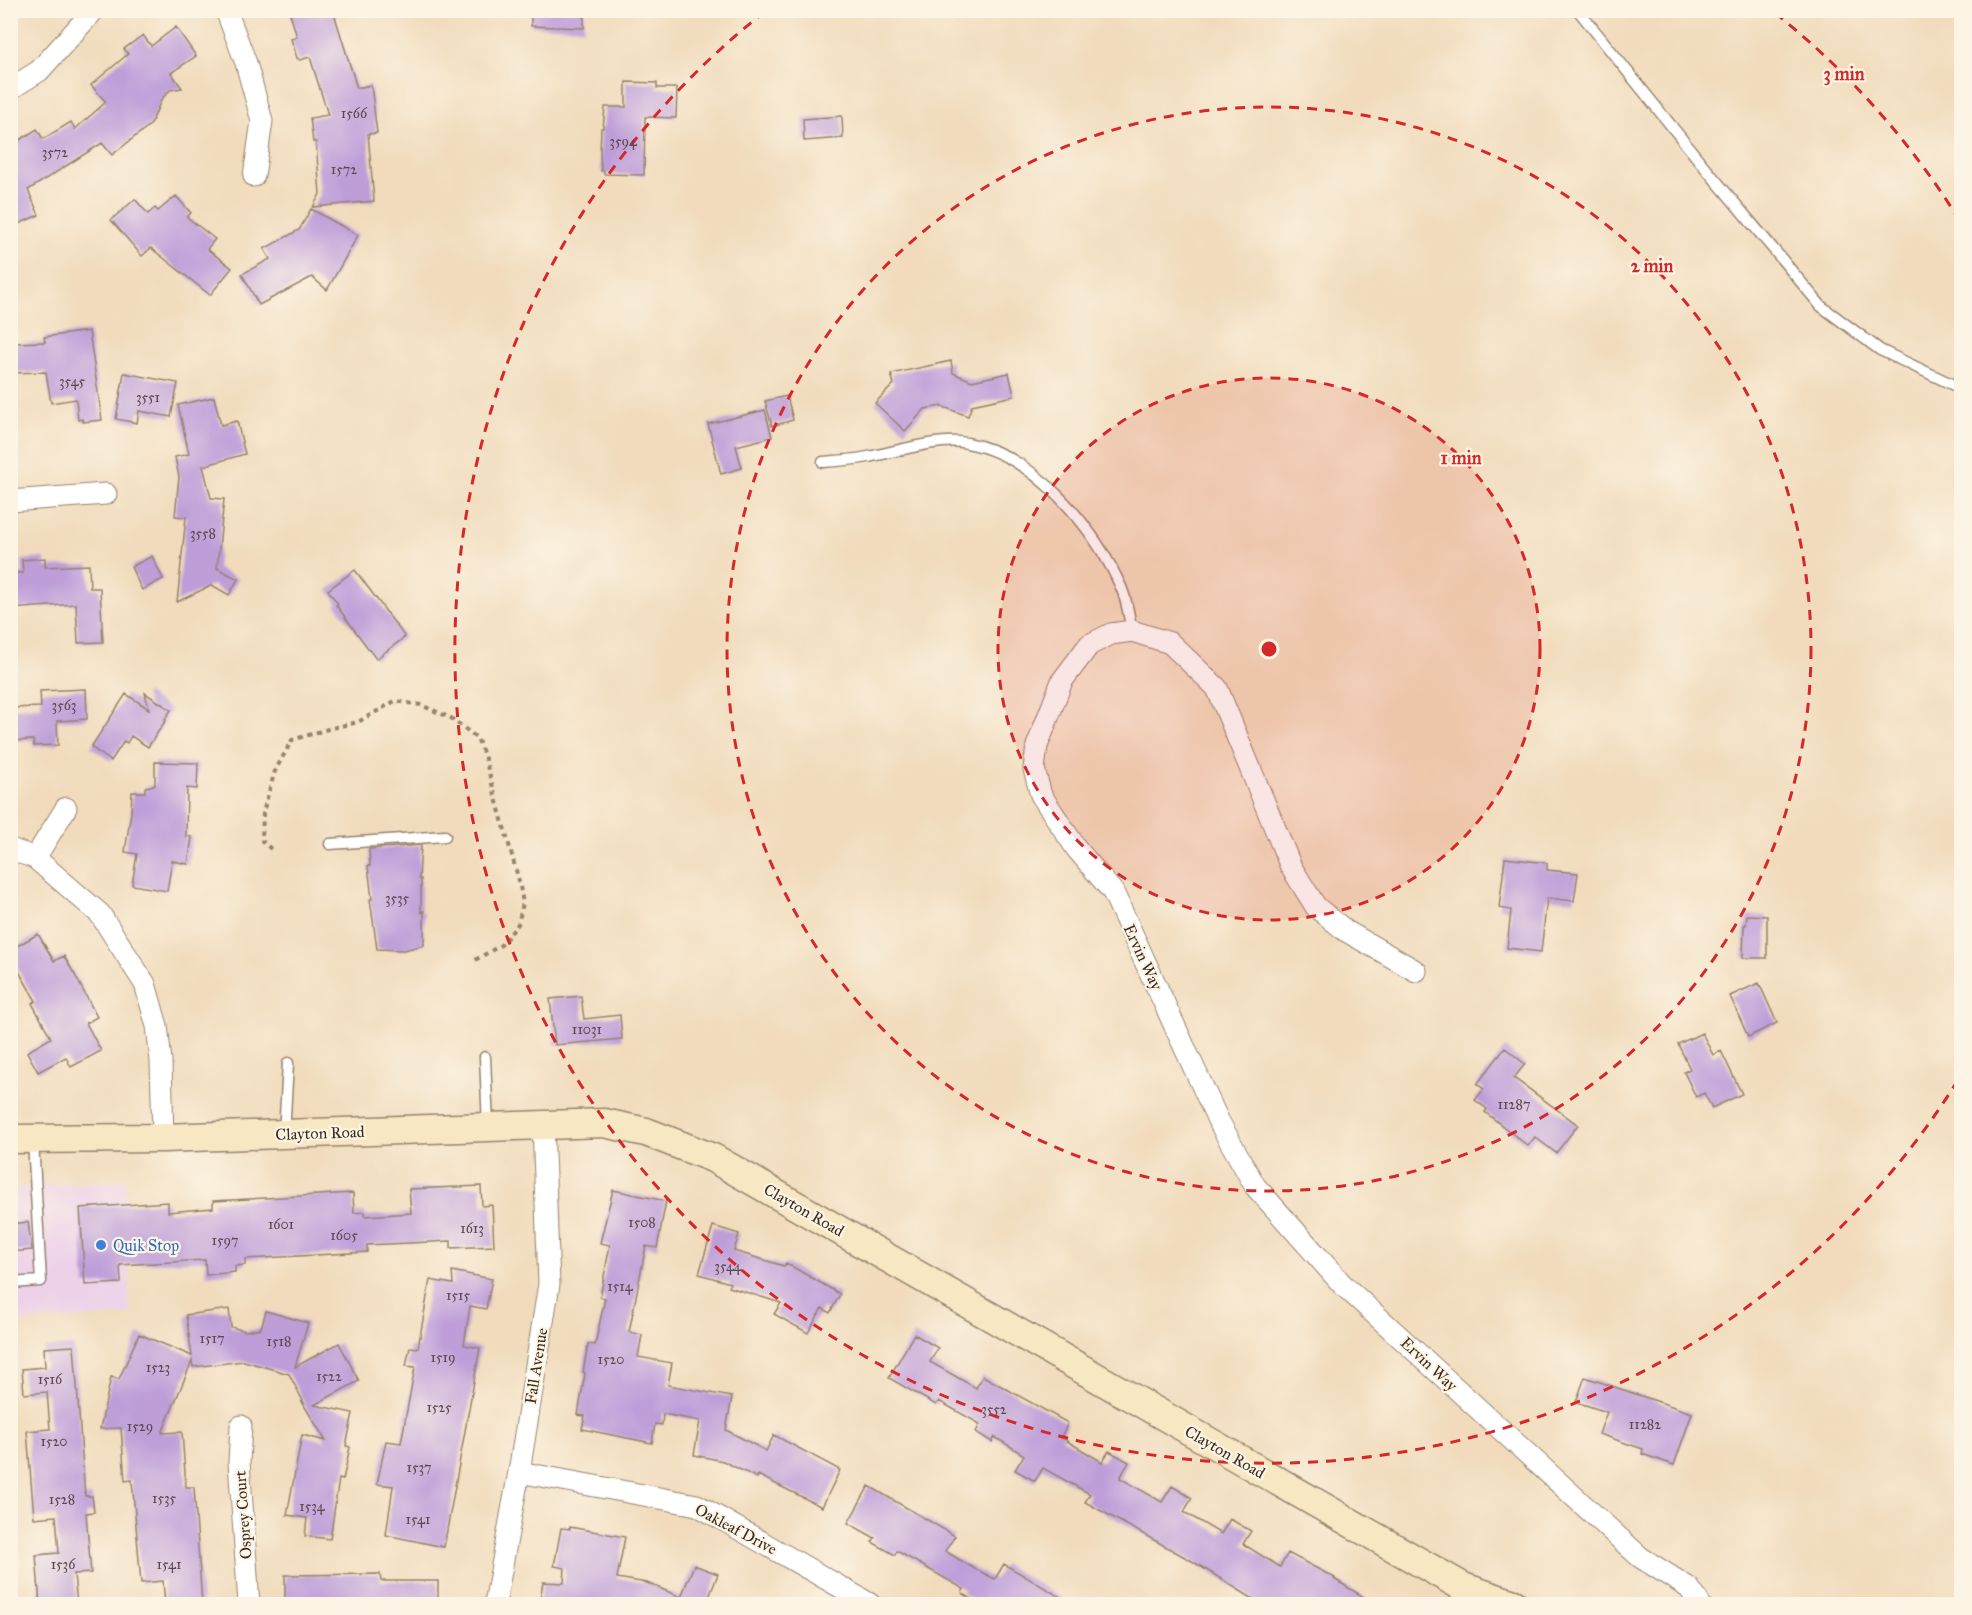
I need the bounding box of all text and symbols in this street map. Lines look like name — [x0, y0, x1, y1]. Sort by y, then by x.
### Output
text: 3 min — [1824, 63, 1865, 86]
house number: 1566 — [341, 105, 368, 122]
house number: 3594 — [609, 133, 638, 150]
house number: 3572 — [42, 144, 68, 161]
house number: 1572 — [331, 161, 357, 178]
text: 2 min — [1631, 255, 1674, 277]
house number: 3545 — [59, 373, 86, 390]
house number: 3551 — [136, 389, 161, 406]
text: 1 min — [1441, 447, 1482, 469]
house number: 3558 — [190, 525, 216, 542]
centre of rings — [1259, 639, 1279, 659]
house number: 3563 — [52, 697, 76, 714]
house number: 3535 — [385, 890, 410, 907]
street label: Ervin Way — [1120, 921, 1167, 993]
house number: 11031 — [572, 1021, 603, 1038]
house number: 11287 — [1498, 1096, 1530, 1113]
street label: Clayton Road — [275, 1122, 365, 1144]
street label: Clayton Road — [761, 1179, 847, 1241]
house number: 1508 — [628, 1214, 656, 1231]
house number: 1601 — [268, 1216, 295, 1233]
house number: 1613 — [460, 1220, 484, 1237]
house number: 1605 — [330, 1227, 358, 1244]
house number: 1597 — [212, 1232, 238, 1249]
place label: Quik Stop — [113, 1236, 179, 1255]
marker: Quik Stop — [94, 1238, 108, 1252]
house number: 3544 — [714, 1258, 743, 1275]
house number: 1514 — [607, 1278, 634, 1295]
house number: 1515 — [446, 1287, 470, 1304]
street label: Fall Avenue — [521, 1326, 551, 1406]
house number: 1517 — [200, 1330, 224, 1347]
house number: 1518 — [267, 1333, 291, 1350]
street label: Ervin Way — [1397, 1333, 1462, 1395]
house number: 1519 — [431, 1349, 455, 1366]
house number: 1520 — [598, 1351, 625, 1368]
house number: 1523 — [146, 1359, 170, 1376]
house number: 1522 — [316, 1368, 342, 1385]
house number: 1516 — [38, 1371, 63, 1388]
house number: 1525 — [426, 1399, 452, 1416]
house number: 3552 — [981, 1401, 1007, 1418]
house number: 11282 — [1629, 1416, 1661, 1433]
house number: 1529 — [127, 1418, 153, 1435]
street label: Clayton Road — [1182, 1421, 1268, 1483]
house number: 1520 — [41, 1433, 68, 1450]
house number: 1537 — [406, 1459, 432, 1476]
street label: Osprey Court — [230, 1470, 256, 1560]
house number: 1535 — [152, 1490, 177, 1507]
house number: 1528 — [49, 1491, 75, 1508]
house number: 1534 — [299, 1498, 326, 1515]
street label: Oakleaf Drive — [692, 1500, 780, 1559]
house number: 1541 — [406, 1511, 431, 1528]
house number: 1536 — [51, 1556, 76, 1573]
house number: 1541 — [157, 1556, 182, 1573]

